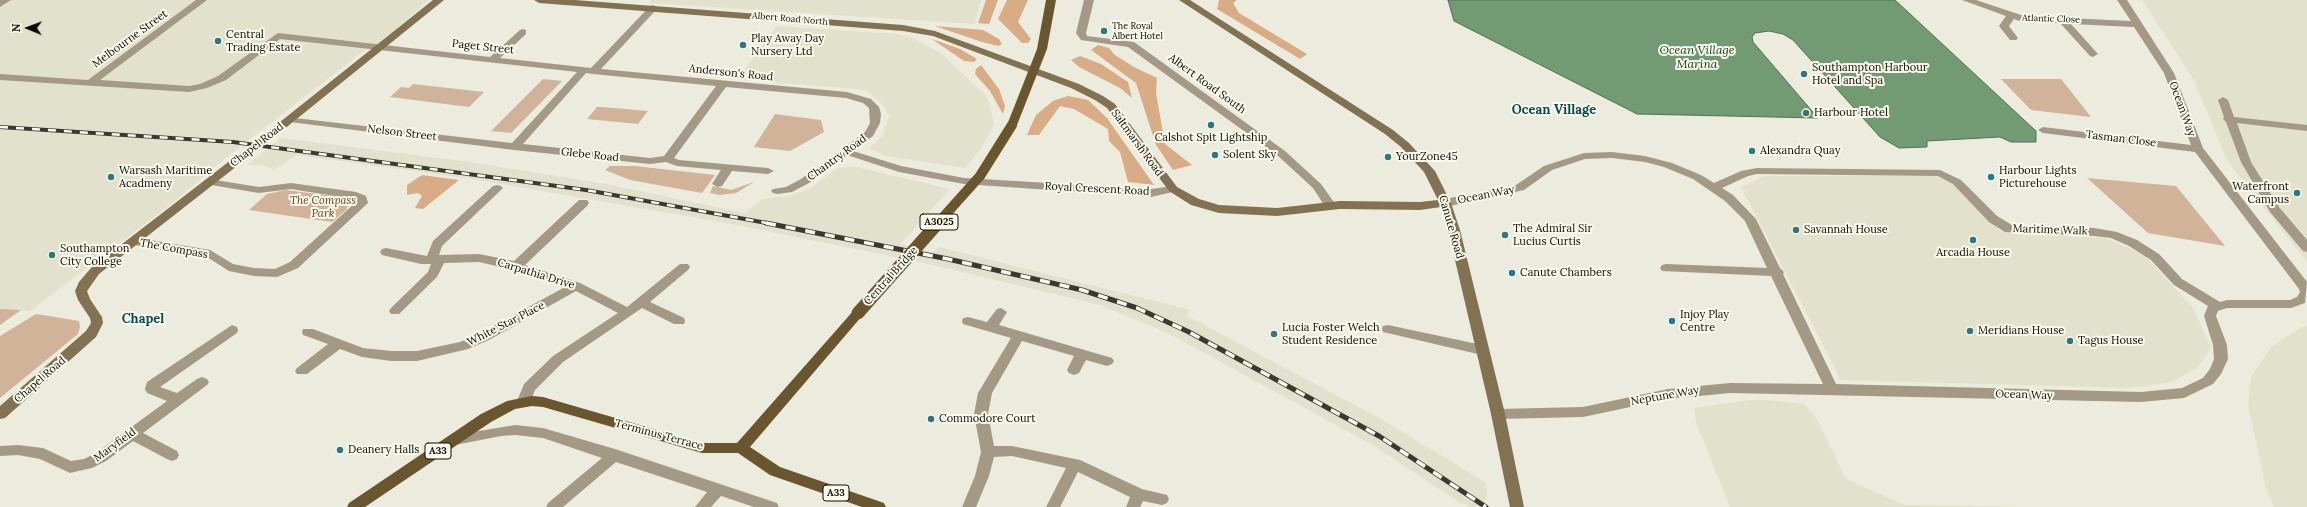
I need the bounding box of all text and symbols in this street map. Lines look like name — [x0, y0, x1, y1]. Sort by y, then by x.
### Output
street label: Melbourne Street — [90, 7, 170, 71]
north arrow — [8, 8, 48, 48]
street label: Albert Road North — [752, 10, 828, 28]
street label: Atlantic Close — [2022, 13, 2080, 25]
place label: The Royal Albert Hotel — [1112, 21, 1163, 42]
text: N — [9, 23, 23, 32]
marker: The Royal Albert Hotel — [1099, 26, 1109, 36]
place label: Central Trading Estate — [226, 28, 301, 54]
place label: Play Away Day Nursery Ltd — [751, 32, 824, 58]
marker: Central Trading Estate — [213, 36, 223, 46]
street label: Paget Street — [451, 37, 515, 57]
marker: Play Away Day Nursery Ltd — [738, 40, 748, 50]
water label: Ocean Village Marina — [1659, 44, 1735, 72]
street label: Albert Road South — [1166, 51, 1248, 117]
place label: Southampton Harbour Hotel and Spa — [1812, 61, 1927, 87]
street label: Anderson's Road — [688, 62, 774, 84]
marker: Southampton Harbour Hotel and Spa — [1799, 69, 1809, 79]
street label: Ocean Way — [2166, 80, 2198, 138]
district label: Ocean Village — [1512, 102, 1596, 118]
place label: Harbour Hotel — [1814, 106, 1888, 120]
street label: Saltmarsh Road — [1108, 107, 1166, 179]
marker: Harbour Hotel — [1801, 108, 1811, 118]
street label: Chapel Road — [228, 120, 286, 170]
marker: Calshot Spit Lightship — [1206, 120, 1216, 130]
street label: Nelson Street — [367, 122, 437, 144]
street label: Tasman Close — [2085, 128, 2157, 150]
place label: Calshot Spit Lightship — [1155, 131, 1267, 145]
street label: Chantry Road — [805, 132, 869, 184]
place label: Alexandra Quay — [1760, 144, 1840, 158]
street label: Glebe Road — [560, 145, 620, 165]
marker: Alexandra Quay — [1747, 146, 1757, 156]
place label: Solent Sky — [1223, 148, 1276, 162]
marker: Solent Sky — [1210, 150, 1220, 160]
place label: YourZone45 — [1396, 150, 1458, 164]
marker: YourZone45 — [1383, 152, 1393, 162]
place label: Warsash Maritime Acadmeny — [119, 164, 212, 190]
place label: Harbour Lights Picturehouse — [1999, 164, 2077, 190]
marker: Warsash Maritime Acadmeny — [106, 172, 116, 182]
marker: Harbour Lights Picturehouse — [1986, 172, 1996, 182]
street label: Royal Crescent Road — [1044, 180, 1150, 198]
place label: Waterfront Campus — [2232, 180, 2289, 206]
street label: Ocean Way — [1456, 183, 1516, 207]
marker: Waterfront Campus — [2292, 188, 2302, 198]
park label: The Compass Park — [290, 194, 356, 220]
street label: Canute Road — [1436, 194, 1466, 260]
road number: A3025 — [920, 214, 958, 230]
place label: The Admiral Sir Lucius Curtis — [1513, 222, 1592, 248]
street label: Maritime Walk — [2012, 222, 2088, 238]
place label: Savannah House — [1804, 223, 1888, 237]
marker: Savannah House — [1791, 225, 1801, 235]
marker: The Admiral Sir Lucius Curtis — [1500, 230, 1510, 240]
marker: Arcadia House — [1968, 235, 1978, 245]
street label: The Compass — [139, 237, 209, 261]
place label: Southampton City College — [60, 242, 130, 268]
street label: Central Bridge — [861, 244, 921, 308]
place label: Arcadia House — [1936, 246, 2010, 260]
marker: Southampton City College — [47, 250, 57, 260]
street label: Carpathia Drive — [496, 256, 576, 292]
place label: Canute Chambers — [1520, 266, 1612, 280]
marker: Canute Chambers — [1507, 268, 1517, 278]
street label: White Star Place — [465, 299, 547, 349]
place label: Injoy Play Centre — [1680, 308, 1729, 334]
district label: Chapel — [122, 311, 164, 327]
marker: Injoy Play Centre — [1667, 316, 1677, 326]
place label: Lucia Foster Welch Student Residence — [1282, 321, 1380, 347]
place label: Meridians House — [1978, 324, 2064, 338]
marker: Meridians House — [1965, 326, 1975, 336]
marker: Lucia Foster Welch Student Residence — [1269, 329, 1279, 339]
place label: Tagus House — [2078, 334, 2143, 348]
marker: Tagus House — [2065, 336, 2075, 346]
street label: Chapel Road — [12, 354, 68, 406]
street label: Neptune Way — [1630, 384, 1700, 408]
street label: Ocean Way — [1995, 387, 2053, 403]
place label: Commodore Court — [939, 412, 1036, 426]
marker: Commodore Court — [926, 414, 936, 424]
street label: Terminus Terrace — [613, 417, 705, 453]
street label: Maryfield — [91, 425, 139, 465]
place label: Deanery Halls — [348, 443, 419, 457]
road number: A33 — [425, 443, 451, 459]
marker: Deanery Halls — [335, 445, 345, 455]
road number: A33 — [823, 485, 849, 501]

